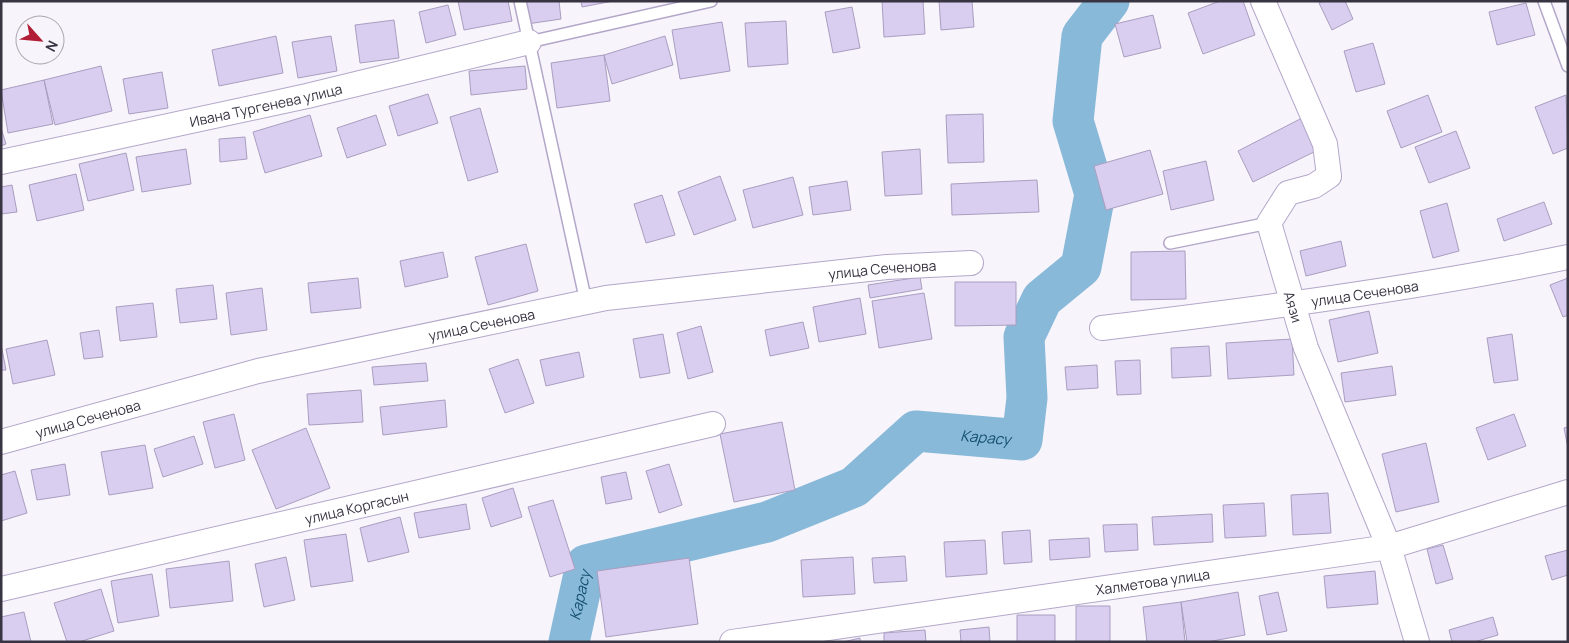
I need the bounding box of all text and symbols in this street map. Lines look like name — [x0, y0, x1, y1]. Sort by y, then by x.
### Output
north arrow — [15, 15, 65, 65]
text: N — [41, 37, 63, 55]
street label: Ивана Тургенева улица — [188, 78, 344, 131]
street label: улица Сеченова — [827, 255, 937, 283]
street label: улица Сеченова — [1310, 275, 1420, 310]
street label: Аязи — [1280, 289, 1307, 325]
street label: улица Сеченова — [427, 304, 536, 345]
street label: улица Сеченова — [33, 394, 142, 442]
water label: Карасу — [960, 424, 1014, 450]
street label: улица Коргасын — [303, 485, 410, 528]
street label: Халметова улица — [1094, 564, 1211, 599]
water label: Карасу — [564, 566, 595, 622]

